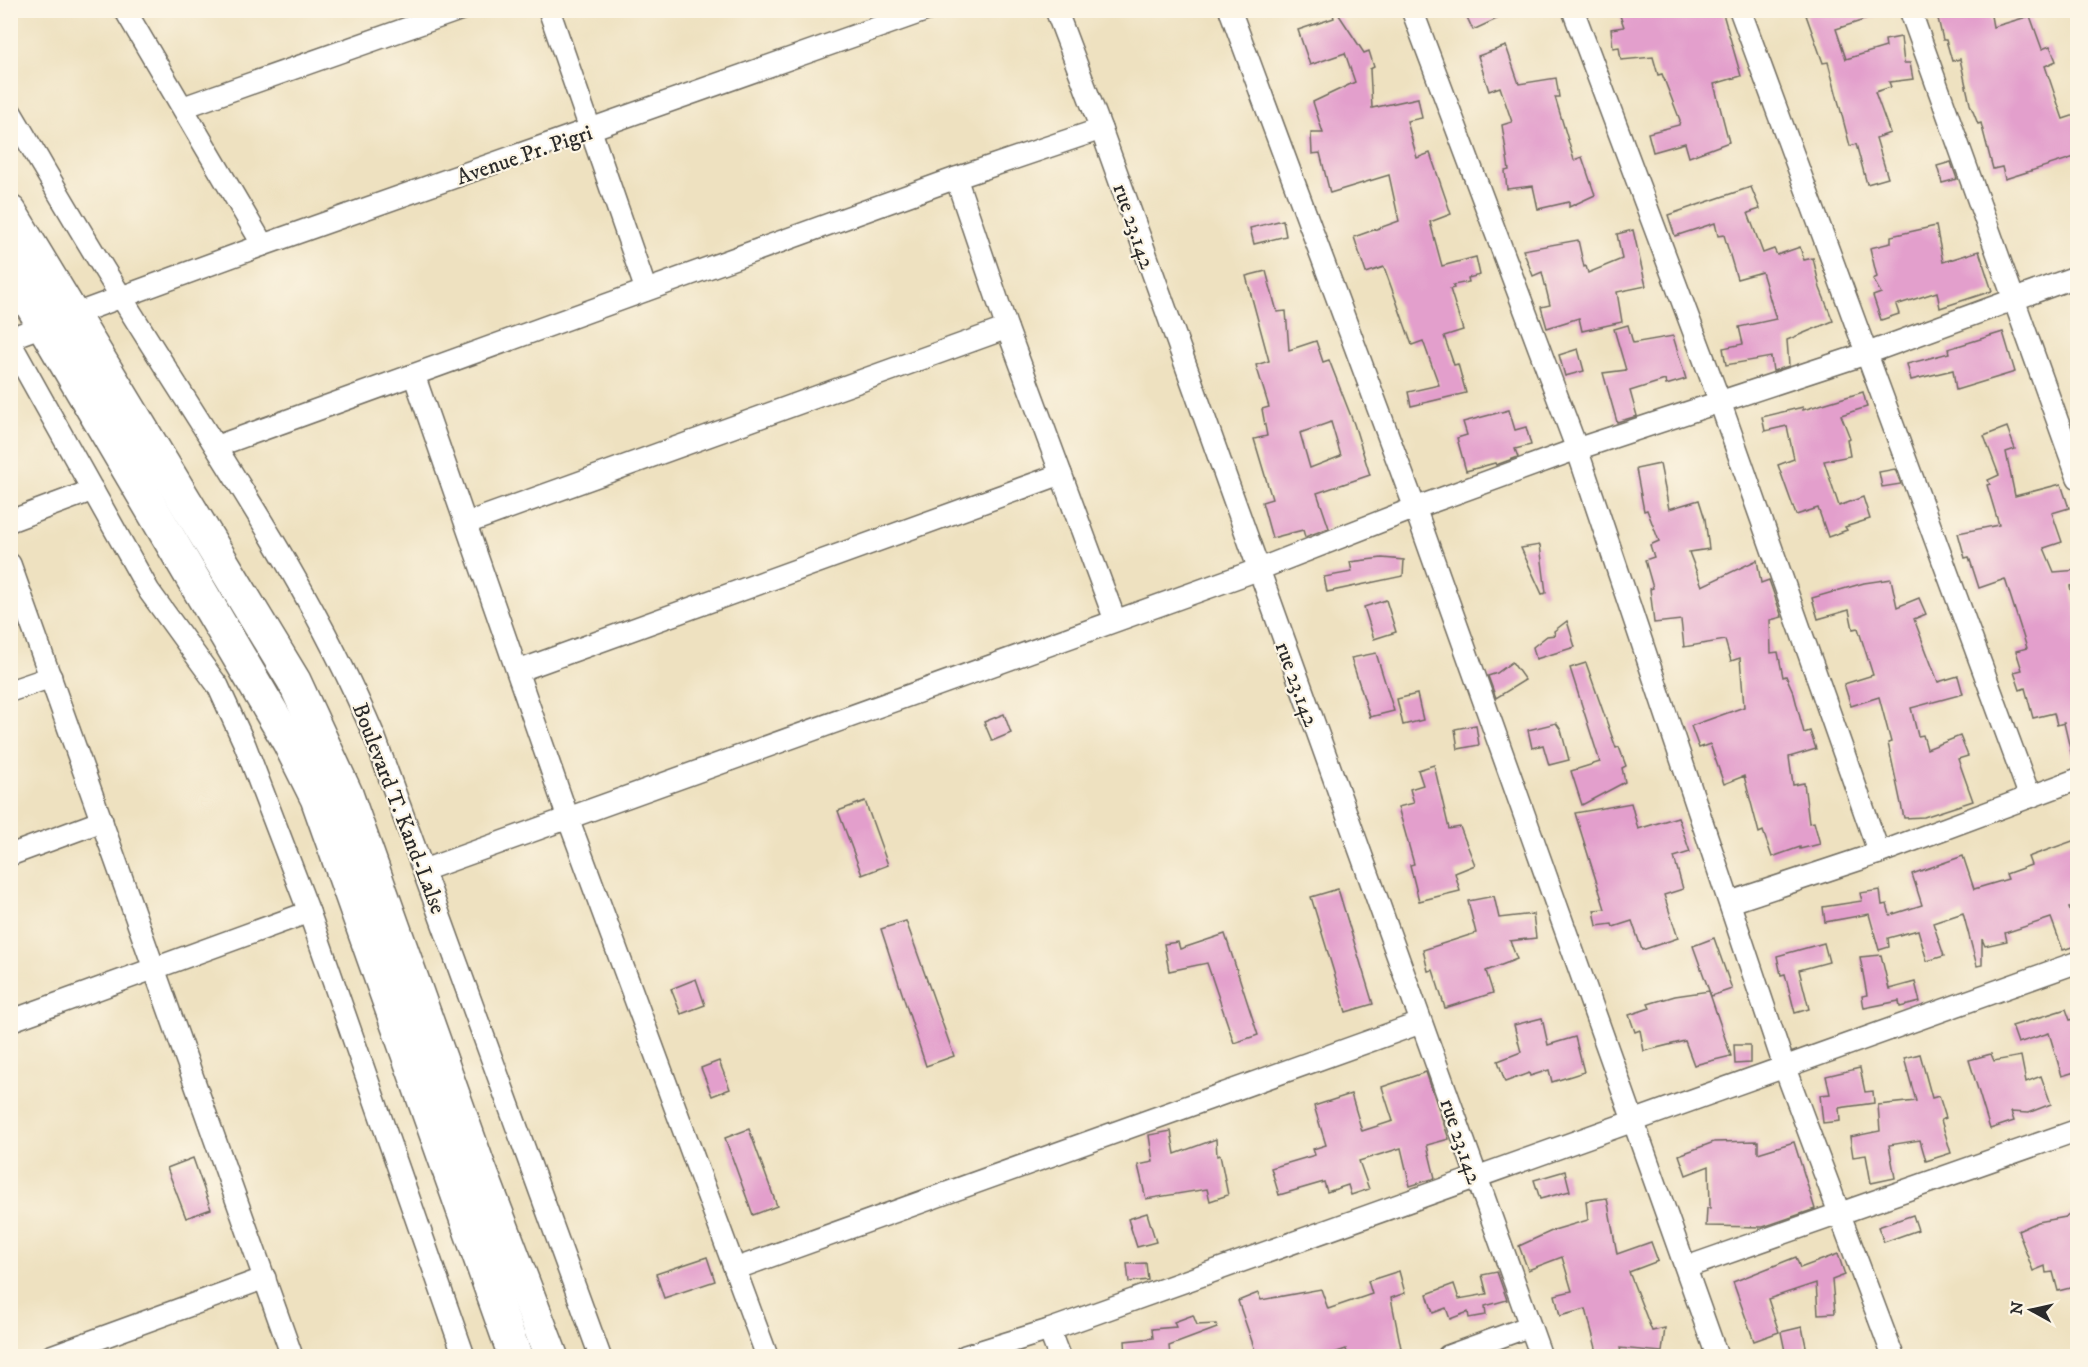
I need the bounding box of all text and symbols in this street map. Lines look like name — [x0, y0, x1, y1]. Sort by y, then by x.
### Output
street label: Avenue Pr. Pigri — [453, 120, 596, 191]
street label: rue 23.142 — [1106, 180, 1161, 273]
street label: rue 23.142 — [1269, 638, 1324, 731]
street label: Boulevard T. Kand-Lalse — [346, 699, 451, 918]
street label: rue 23.142 — [1433, 1095, 1488, 1188]
north arrow — [2001, 1280, 2061, 1340]
text: N — [2006, 1300, 2028, 1316]

